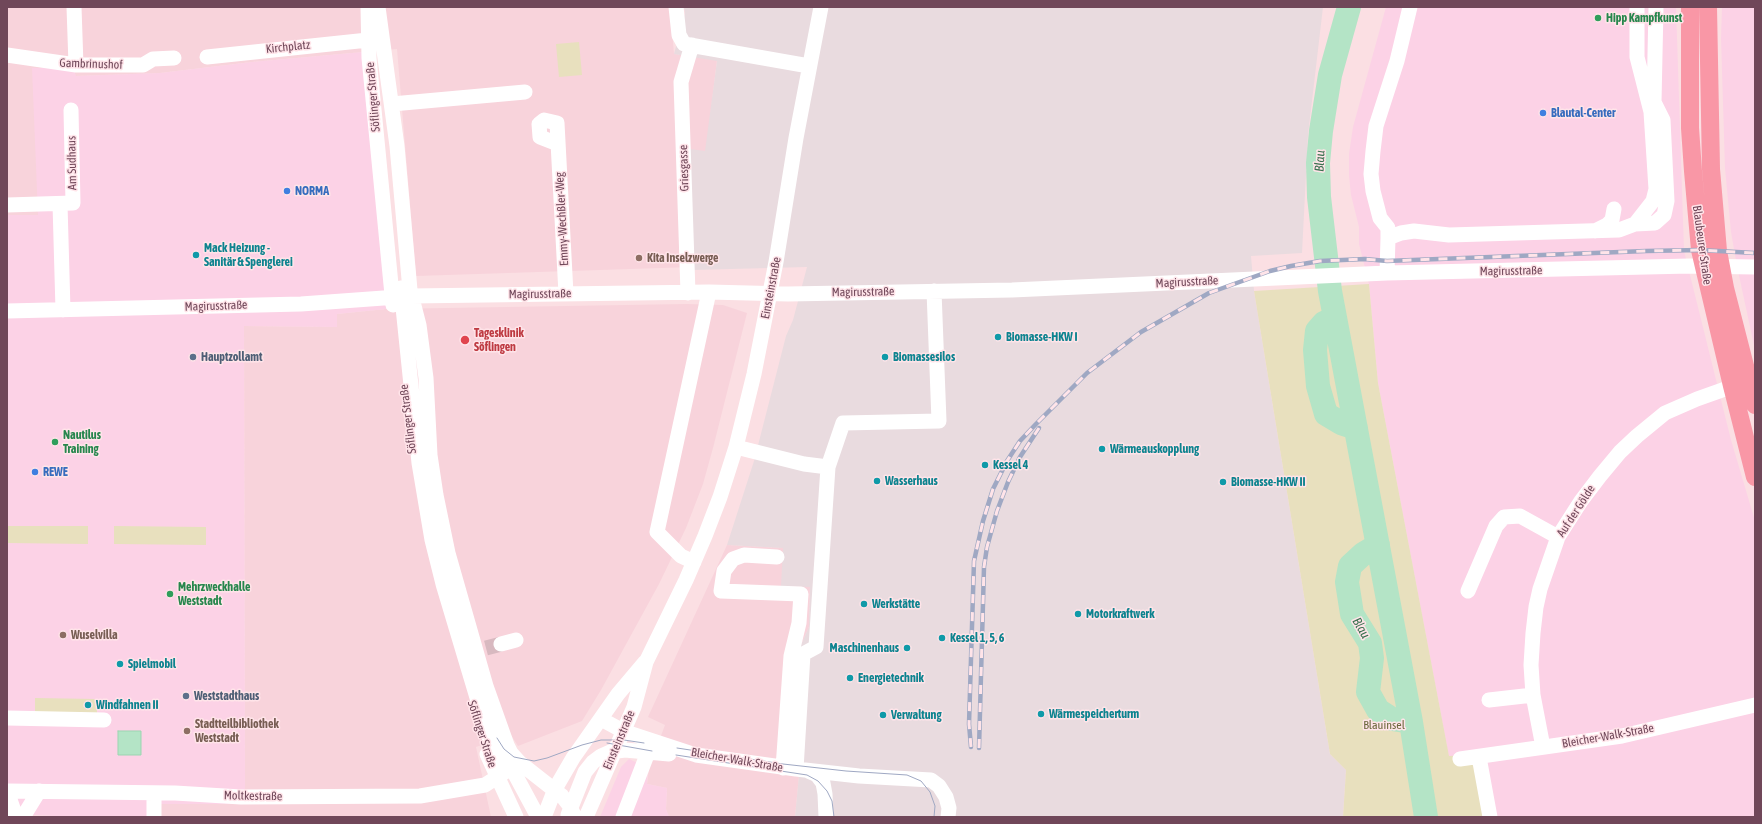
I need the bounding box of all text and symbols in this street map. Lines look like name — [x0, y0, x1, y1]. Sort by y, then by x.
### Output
place label: Hipp Kampfkunst — [1606, 11, 1682, 25]
marker: Hipp Kampfkunst — [1593, 13, 1603, 23]
street label: Kirchplatz — [265, 38, 311, 56]
street label: Gambrinushof — [59, 56, 123, 72]
street label: Söflinger Straße — [363, 62, 383, 132]
place label: Blautal-Center — [1551, 106, 1615, 120]
marker: Blautal-Center — [1538, 108, 1548, 118]
street label: Am Sudhaus — [64, 136, 80, 190]
street label: Griesgasse — [676, 144, 692, 192]
water label: Blau — [1312, 150, 1328, 172]
street label: Emmy-Wechßler-Weg — [552, 172, 572, 266]
place label: NORMA — [295, 184, 329, 198]
marker: NORMA — [282, 186, 292, 196]
street label: Blaubeurer Straße — [1689, 204, 1715, 286]
place label: Mack Heizung - Sanitär & Spenglerei — [204, 241, 293, 269]
marker: Mack Heizung - Sanitär & Spenglerei — [191, 250, 201, 260]
place label: Kita Inselzwerge — [647, 251, 718, 265]
marker: Kita Inselzwerge — [634, 253, 644, 263]
street label: Einsteinstraße — [758, 256, 784, 320]
street label: Magirusstraße — [1479, 263, 1543, 279]
street label: Magirusstraße — [1155, 273, 1219, 291]
street label: Magirusstraße — [831, 284, 895, 300]
street label: Magirusstraße — [508, 286, 572, 302]
street label: Magirusstraße — [184, 298, 248, 314]
place label: Tagesklinik Söflingen — [474, 326, 524, 354]
place label: Biomasse-HKW I — [1006, 330, 1077, 344]
marker: Biomasse-HKW I — [993, 332, 1003, 342]
marker: Tagesklinik Söflingen — [459, 334, 471, 346]
place label: Hauptzollamt — [201, 350, 262, 364]
place label: Biomassesilos — [893, 350, 955, 364]
marker: Hauptzollamt — [188, 352, 198, 362]
marker: Biomassesilos — [880, 352, 890, 362]
street label: Söflinger Straße — [397, 383, 419, 455]
place label: Nautilus Training — [63, 428, 101, 456]
marker: Nautilus Training — [50, 437, 60, 447]
place label: Wärmeauskopplung — [1110, 442, 1199, 456]
marker: Wärmeauskopplung — [1097, 444, 1107, 454]
place label: Kessel 4 — [993, 458, 1028, 472]
marker: Kessel 4 — [980, 460, 990, 470]
place label: REWE — [43, 465, 68, 479]
marker: REWE — [30, 467, 40, 477]
place label: Wasserhaus — [885, 474, 938, 488]
place label: Biomasse-HKW II — [1231, 475, 1306, 489]
marker: Wasserhaus — [872, 476, 882, 486]
marker: Biomasse-HKW II — [1218, 477, 1228, 487]
street label: Auf der Gölde — [1554, 482, 1598, 540]
place label: Mehrzweckhalle Weststadt — [178, 580, 250, 608]
marker: Mehrzweckhalle Weststadt — [165, 589, 175, 599]
place label: Werkstätte — [872, 597, 920, 611]
marker: Werkstätte — [859, 599, 869, 609]
place label: Motorkraftwerk — [1086, 607, 1154, 621]
marker: Motorkraftwerk — [1073, 609, 1083, 619]
water label: Blau — [1349, 615, 1373, 641]
place label: Wuselvilla — [71, 628, 118, 642]
marker: Wuselvilla — [58, 630, 68, 640]
place label: Kessel 1, 5, 6 — [950, 631, 1004, 645]
marker: Kessel 1, 5, 6 — [937, 633, 947, 643]
place label: Maschinenhaus — [830, 641, 899, 655]
marker: Maschinenhaus — [902, 643, 912, 653]
place label: Spielmobil — [128, 657, 176, 671]
marker: Spielmobil — [115, 659, 125, 669]
place label: Energietechnik — [858, 671, 924, 685]
marker: Energietechnik — [845, 673, 855, 683]
place label: Weststadthaus — [194, 689, 259, 703]
marker: Weststadthaus — [181, 691, 191, 701]
place label: Windfahnen II — [96, 698, 159, 712]
street label: Söflinger Straße — [464, 699, 500, 769]
marker: Windfahnen II — [83, 700, 93, 710]
place label: Wärmespeicherturm — [1049, 707, 1139, 721]
street label: Einsteinstraße — [600, 708, 638, 772]
place label: Verwaltung — [891, 708, 942, 722]
marker: Wärmespeicherturm — [1036, 709, 1046, 719]
marker: Verwaltung — [878, 710, 888, 720]
place label: Stadtteilbibliothek Weststadt — [195, 717, 279, 745]
park label: Blauinsel — [1363, 718, 1405, 732]
street label: Bleicher-Walk-Straße — [1561, 721, 1655, 751]
marker: Stadtteilbibliothek Weststadt — [182, 726, 192, 736]
street label: Bleicher-Walk-Straße — [690, 745, 784, 775]
street label: Moltkestraße — [224, 788, 282, 804]

